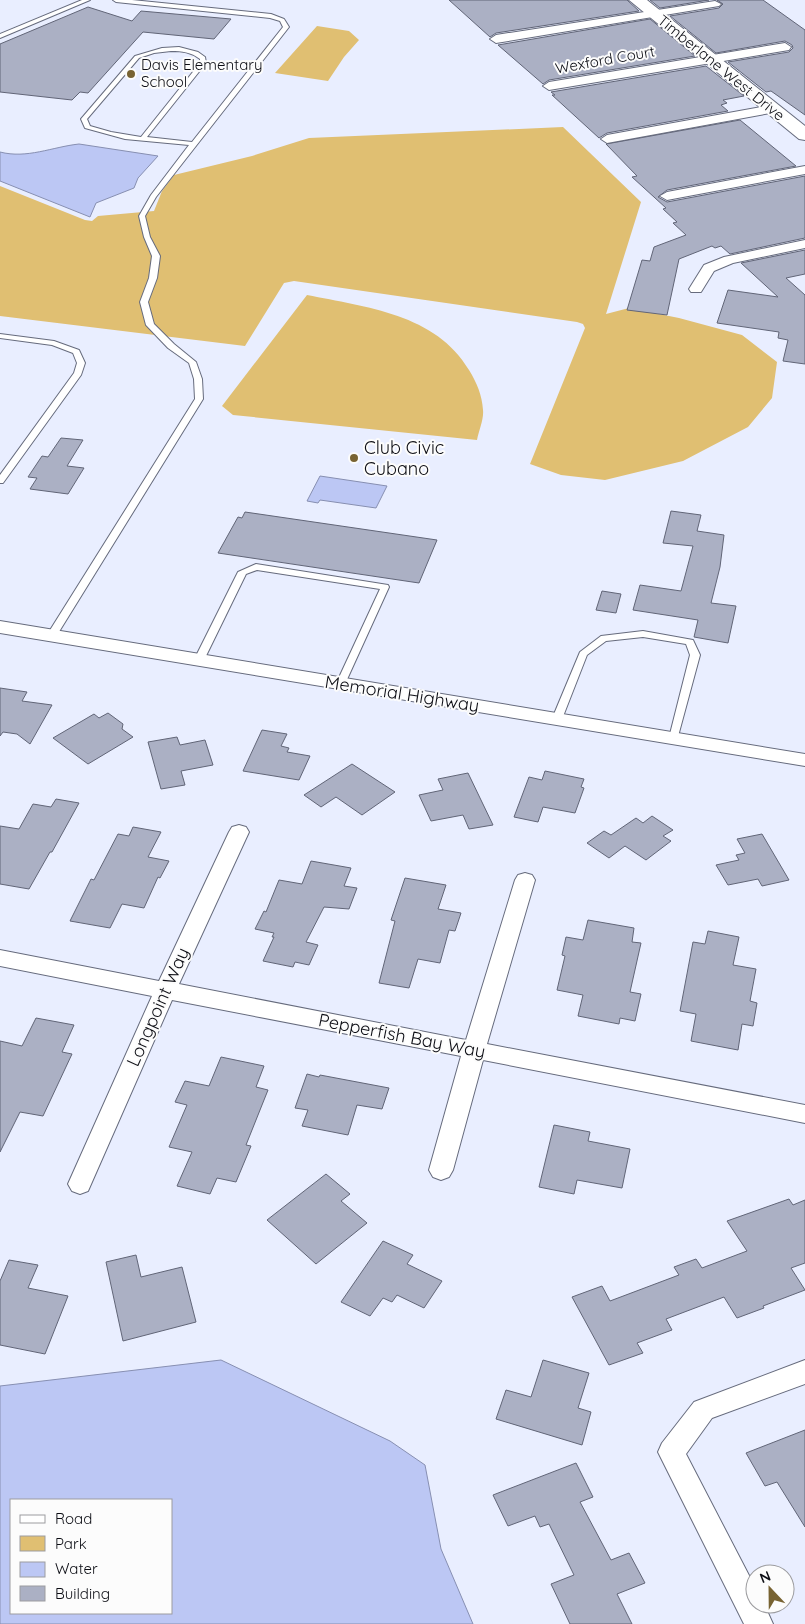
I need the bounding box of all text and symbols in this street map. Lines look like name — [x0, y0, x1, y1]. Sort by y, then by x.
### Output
street label: Timberlane West Drive — [654, 10, 789, 125]
street label: Wexford Court — [554, 41, 656, 78]
place label: Davis Elementary School — [141, 55, 263, 91]
marker: Davis Elementary School — [125, 68, 137, 80]
place label: Club Civic Cubano — [364, 436, 444, 480]
marker: Club Civic Cubano — [348, 452, 360, 464]
street label: Memorial Highway — [323, 670, 481, 717]
street label: Longpoint Way — [121, 944, 194, 1070]
street label: Pepperfish Bay Way — [317, 1008, 488, 1063]
legend — [10, 1499, 172, 1614]
text: Road — [55, 1509, 92, 1528]
text: Park — [55, 1534, 87, 1553]
text: Water — [55, 1559, 98, 1578]
north arrow — [745, 1564, 795, 1614]
text: N — [757, 1567, 773, 1587]
text: Building — [55, 1584, 110, 1603]

